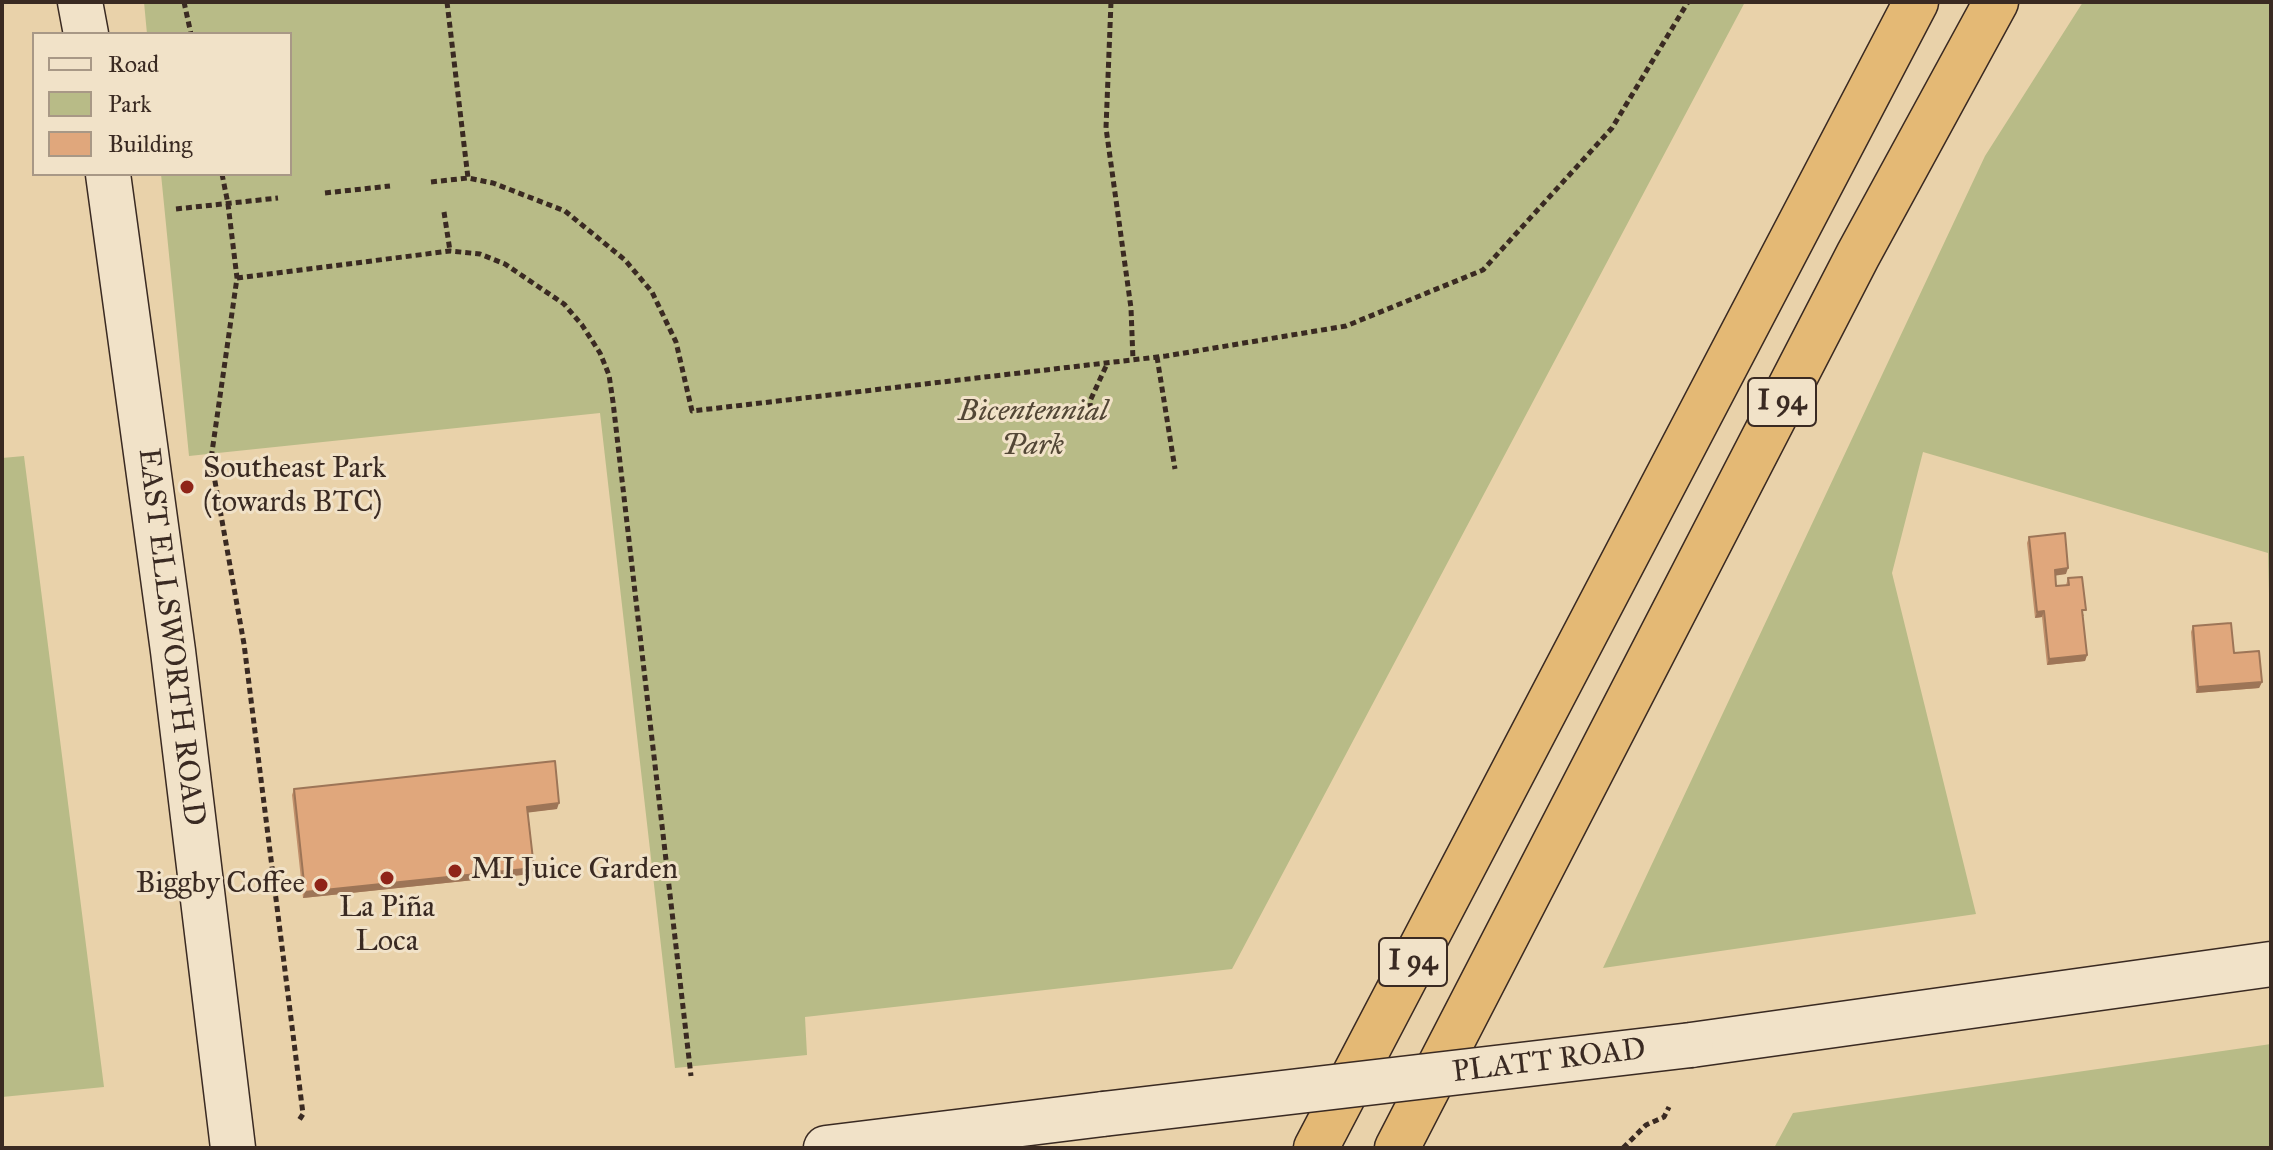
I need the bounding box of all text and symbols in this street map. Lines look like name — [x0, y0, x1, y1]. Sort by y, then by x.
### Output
legend — [32, 32, 292, 176]
text: Road — [108, 49, 159, 79]
text: Park — [108, 89, 151, 119]
text: Building — [108, 129, 193, 159]
road number: I 94 — [1748, 378, 1816, 426]
park label: Bicentennial Park — [958, 395, 1108, 466]
street label: EAST ELLSWORTH ROAD — [129, 446, 211, 828]
place label: Southeast Park (towards BTC) — [203, 452, 386, 522]
marker: Southeast Park (towards BTC) — [178, 478, 196, 496]
place label: MI Juice Garden — [471, 853, 678, 889]
marker: MI Juice Garden — [446, 862, 464, 880]
place label: Biggby Coffee — [136, 867, 305, 903]
marker: La Piña Loca — [378, 869, 396, 887]
marker: Biggby Coffee — [312, 876, 330, 894]
place label: La Piña Loca — [339, 891, 435, 962]
road number: I 94 — [1379, 938, 1447, 986]
street label: PLATT ROAD — [1450, 1032, 1648, 1092]

